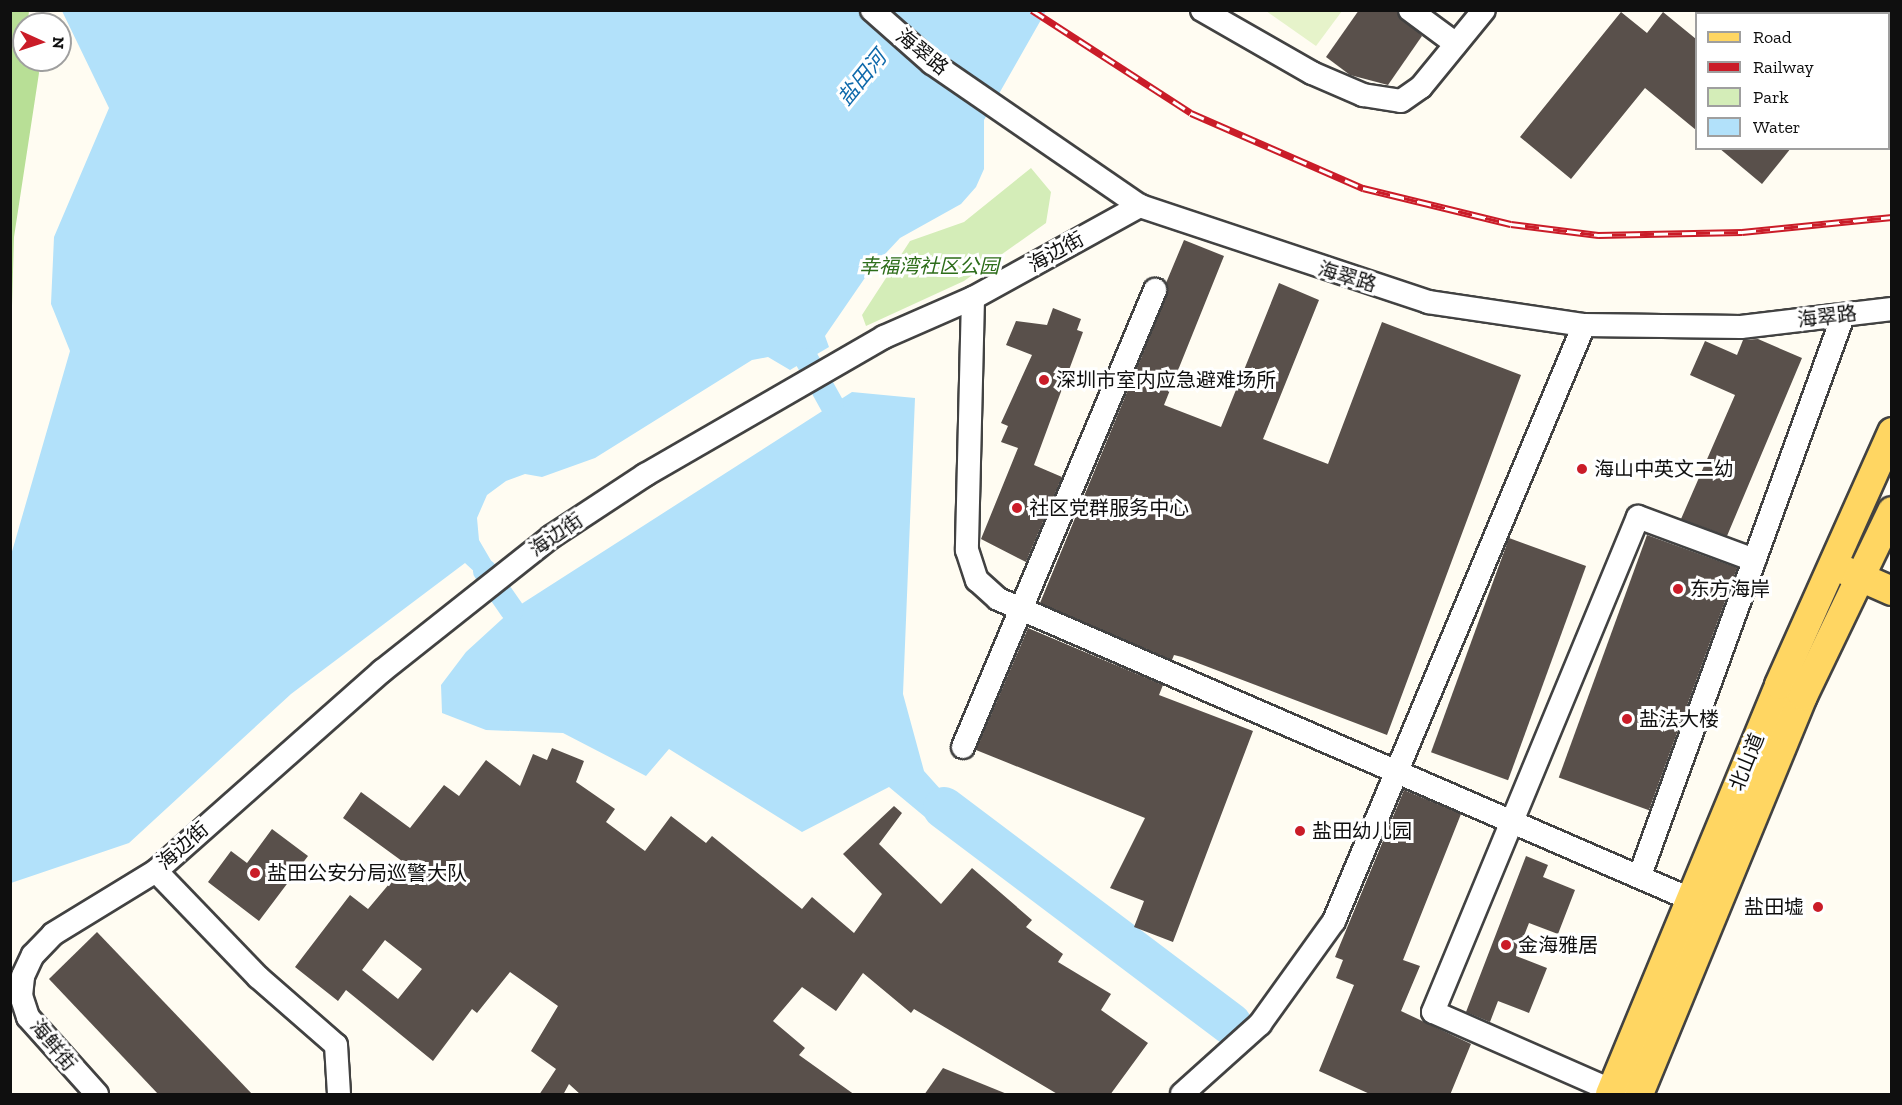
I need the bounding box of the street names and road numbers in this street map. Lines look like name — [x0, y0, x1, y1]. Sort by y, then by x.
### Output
street label: 海翠路 — [891, 24, 953, 80]
street label: 海边街 — [1024, 227, 1088, 277]
street label: 海翠路 — [1315, 257, 1379, 297]
street label: 海翠路 — [1796, 301, 1858, 333]
street label: 海边街 — [525, 508, 587, 562]
street label: 北山道 — [1725, 730, 1769, 794]
street label: 海边街 — [152, 817, 214, 875]
street label: 海鲜街 — [25, 1014, 81, 1076]

